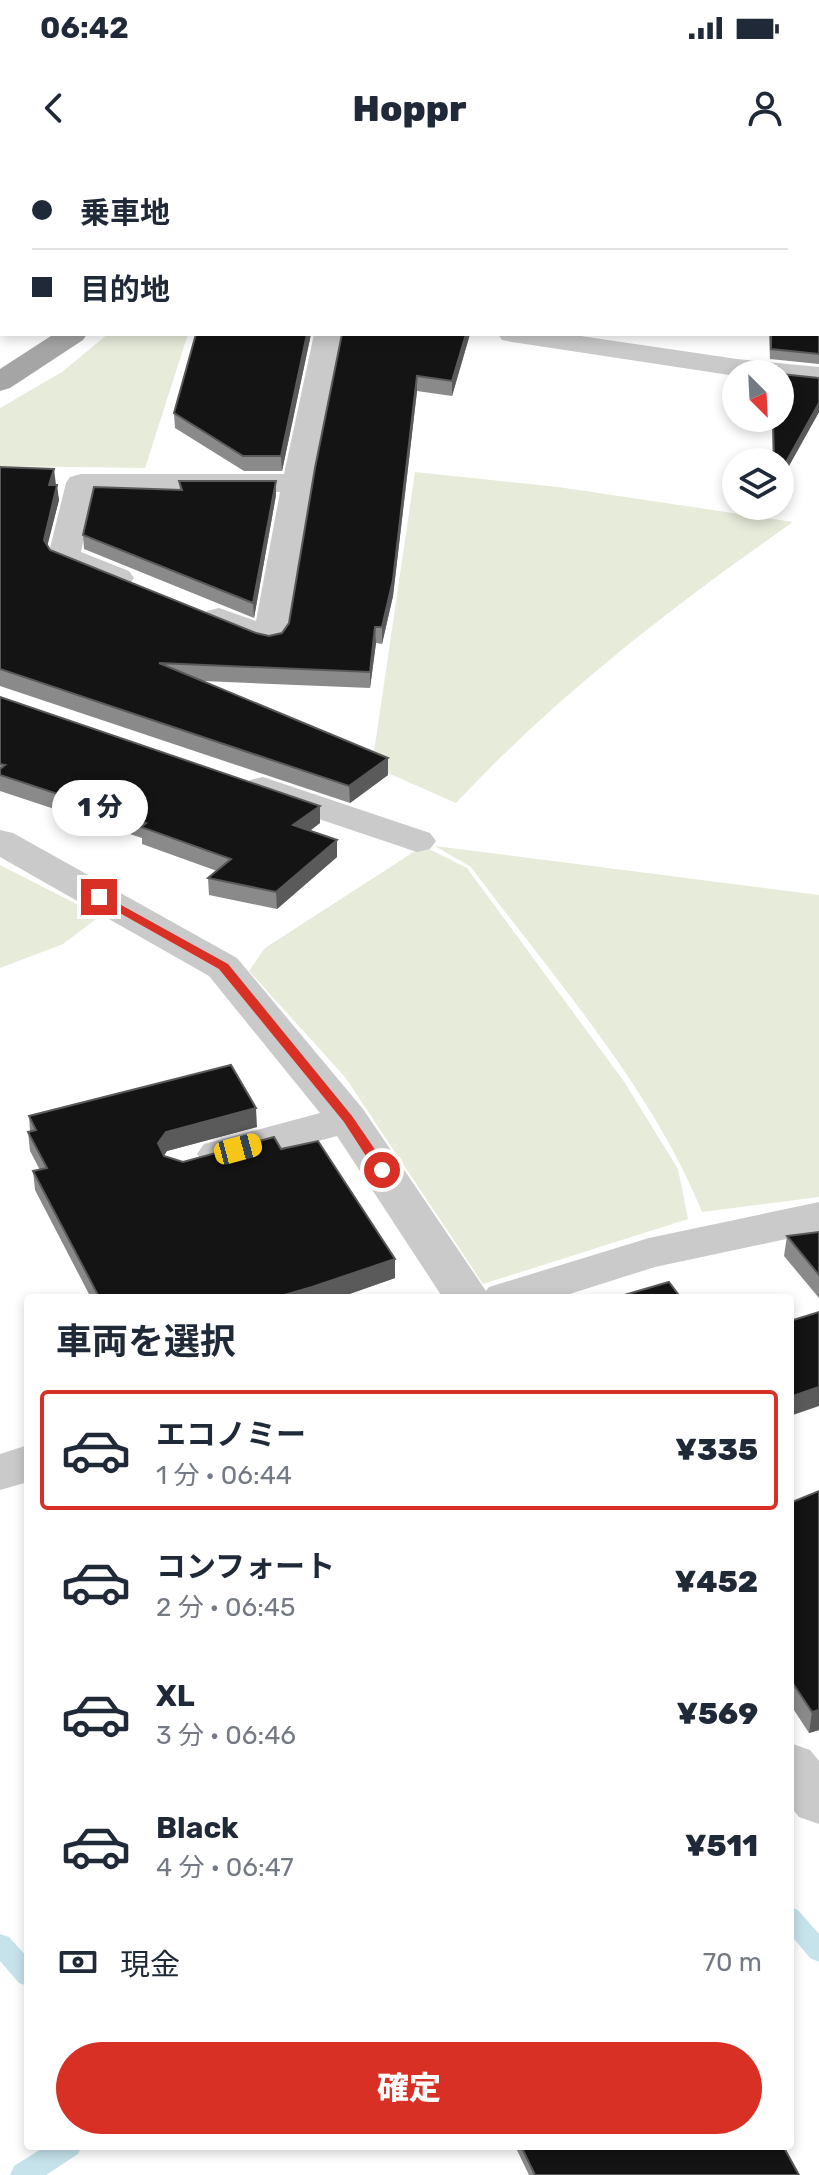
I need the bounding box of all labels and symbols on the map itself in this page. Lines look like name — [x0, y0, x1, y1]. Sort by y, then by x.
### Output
north arrow — [722, 360, 794, 432]
callout: 1 分 — [51, 781, 147, 837]
route end — [81, 879, 117, 915]
car — [212, 1131, 264, 1167]
route start — [364, 1152, 400, 1188]

